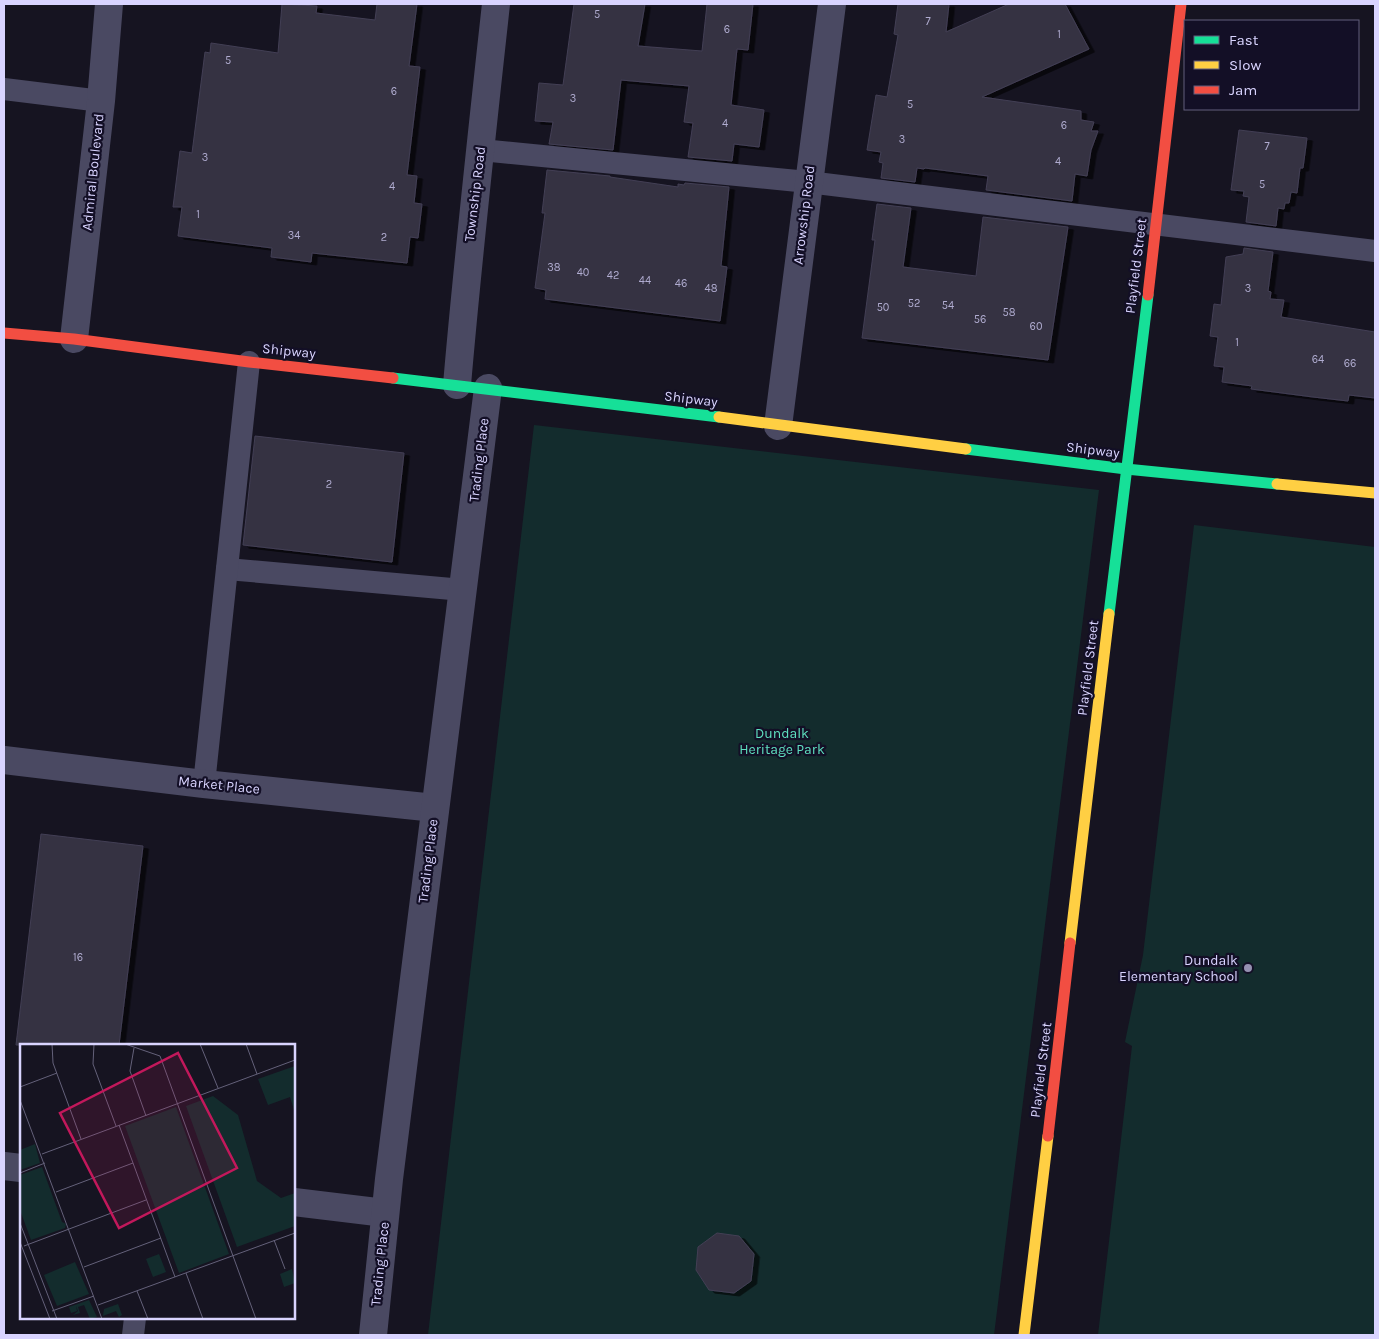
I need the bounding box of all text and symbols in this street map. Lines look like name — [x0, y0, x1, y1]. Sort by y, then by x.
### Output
house number: 5 — [594, 8, 600, 21]
house number: 7 — [925, 15, 931, 28]
legend — [1184, 20, 1359, 110]
house number: 6 — [724, 23, 730, 36]
house number: 1 — [1057, 28, 1061, 41]
text: Fast — [1229, 31, 1259, 49]
house number: 5 — [225, 54, 231, 67]
text: Slow — [1229, 56, 1261, 74]
text: Jam — [1229, 81, 1257, 99]
house number: 6 — [391, 85, 397, 98]
house number: 3 — [570, 92, 576, 105]
house number: 5 — [907, 98, 913, 111]
street label: Admiral Boulevard — [78, 113, 108, 231]
house number: 4 — [722, 117, 728, 130]
house number: 6 — [1061, 119, 1067, 132]
house number: 3 — [899, 133, 905, 146]
house number: 7 — [1264, 140, 1270, 153]
street label: Township Road — [461, 145, 489, 243]
house number: 3 — [202, 151, 208, 164]
house number: 4 — [1055, 155, 1061, 168]
street label: Arrowship Road — [789, 164, 819, 266]
house number: 5 — [1259, 178, 1265, 191]
house number: 4 — [389, 180, 395, 193]
house number: 1 — [196, 208, 200, 221]
street label: Playfield Street — [1122, 217, 1150, 315]
house number: 34 — [288, 229, 300, 242]
house number: 2 — [381, 231, 387, 244]
house number: 38 — [547, 261, 561, 274]
house number: 40 — [577, 266, 589, 279]
house number: 42 — [607, 269, 619, 282]
house number: 44 — [639, 274, 651, 287]
house number: 46 — [675, 277, 687, 290]
house number: 48 — [705, 282, 718, 295]
house number: 3 — [1245, 282, 1251, 295]
house number: 52 — [908, 297, 920, 310]
house number: 54 — [942, 299, 954, 312]
house number: 50 — [877, 301, 889, 314]
house number: 58 — [1003, 306, 1016, 319]
house number: 56 — [974, 313, 986, 326]
house number: 60 — [1030, 320, 1042, 333]
house number: 1 — [1235, 336, 1239, 349]
street label: Shipway — [261, 340, 317, 362]
house number: 64 — [1312, 353, 1324, 366]
house number: 66 — [1344, 357, 1356, 370]
street label: Shipway — [663, 387, 719, 411]
street label: Trading Place — [465, 417, 493, 503]
street label: Shipway — [1065, 438, 1121, 462]
house number: 2 — [326, 478, 332, 491]
street label: Playfield Street — [1074, 619, 1102, 717]
park label: Dundalk Heritage Park — [739, 725, 825, 758]
street label: Market Place — [177, 772, 261, 798]
street label: Trading Place — [414, 818, 442, 904]
house number: 16 — [73, 951, 83, 964]
place label: Dundalk Elementary School — [1119, 952, 1238, 985]
marker: Dundalk Elementary School — [1242, 962, 1254, 974]
street label: Playfield Street — [1027, 1021, 1055, 1119]
inset map — [20, 1044, 295, 1319]
street label: Trading Place — [367, 1221, 393, 1307]

